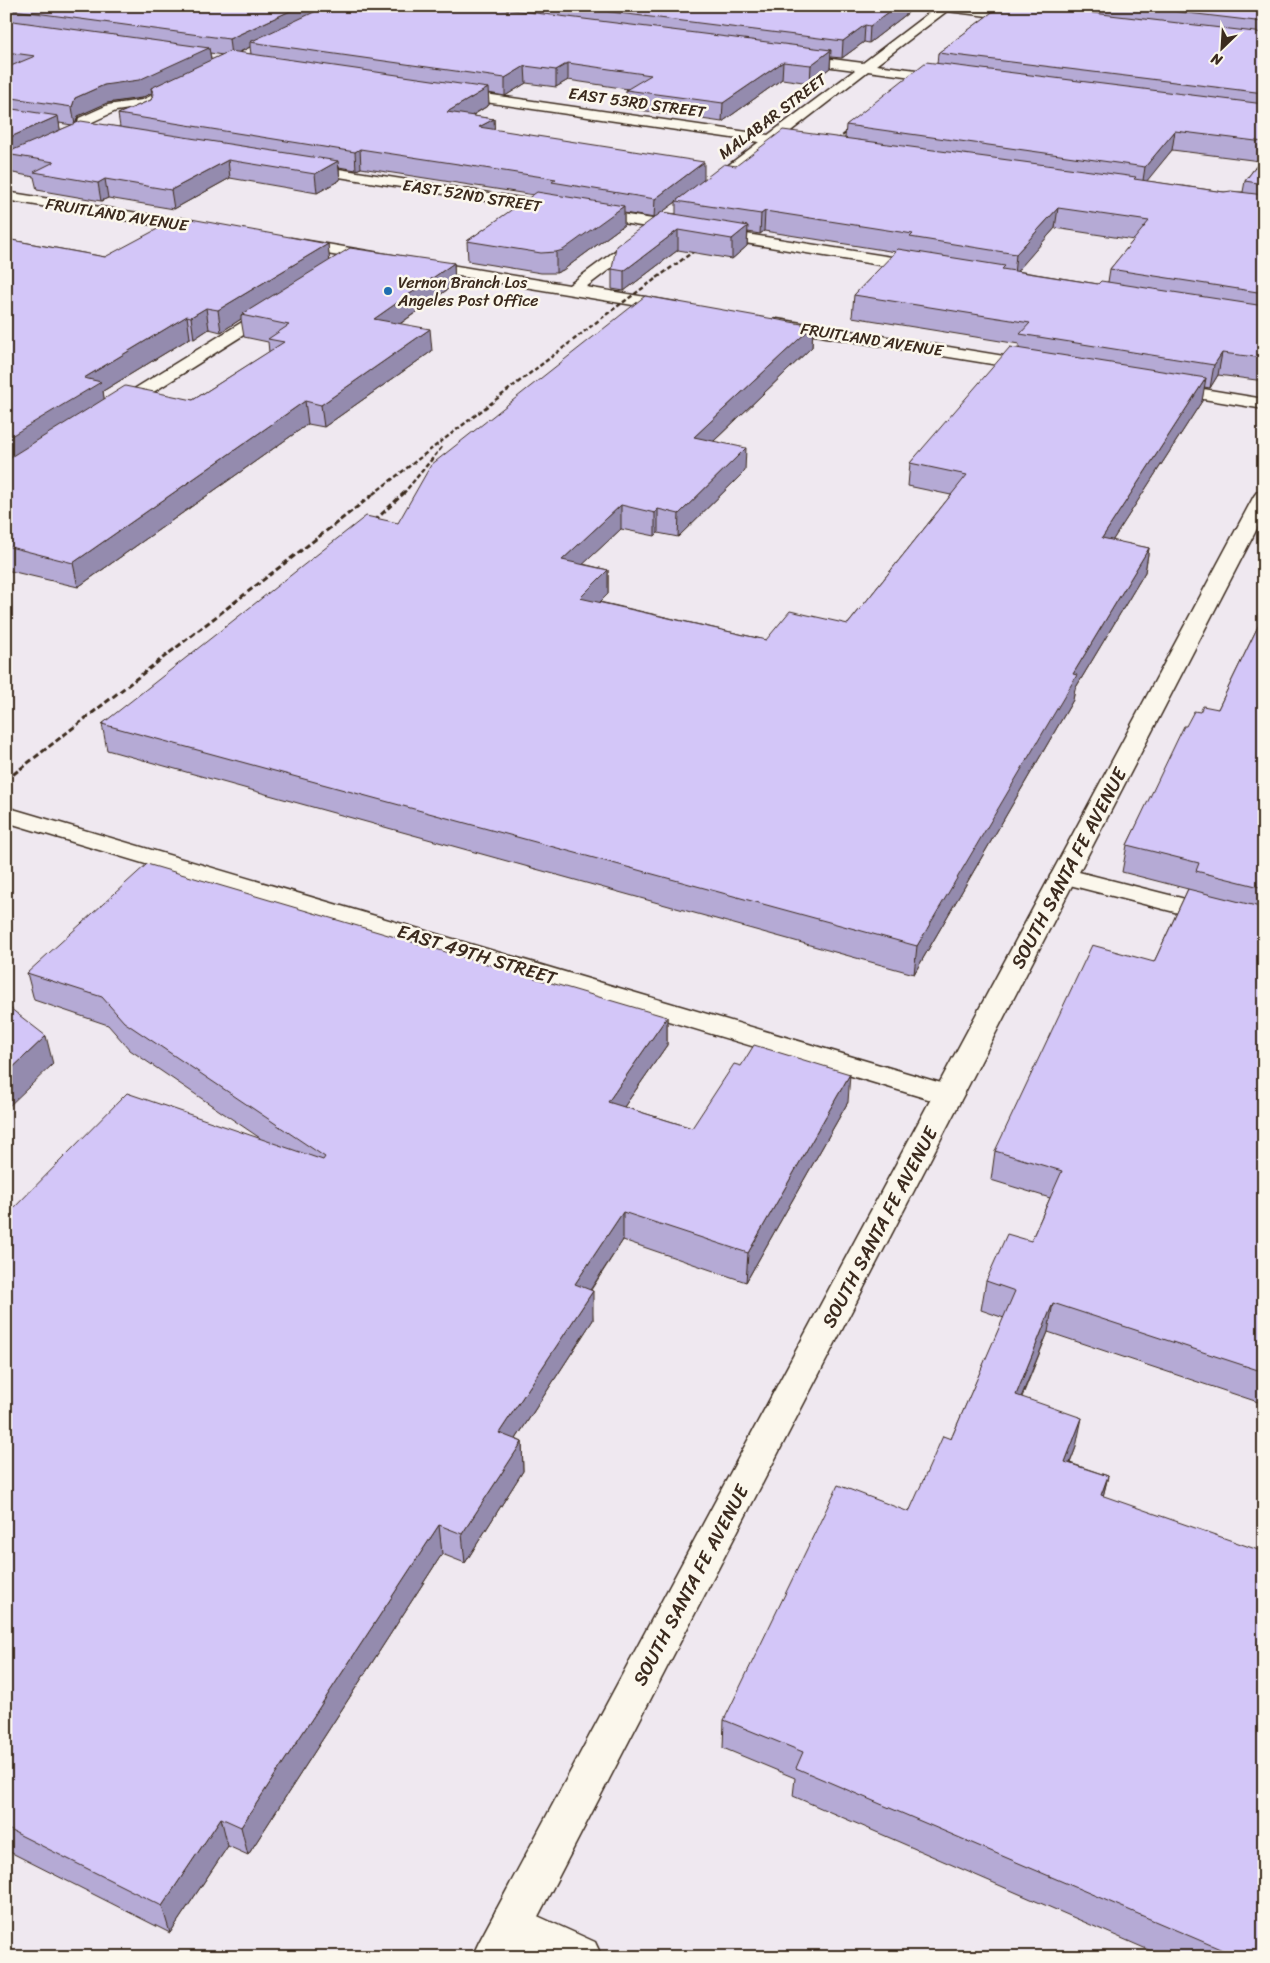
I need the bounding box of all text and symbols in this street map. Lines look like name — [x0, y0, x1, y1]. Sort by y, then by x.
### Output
north arrow — [1198, 22, 1248, 72]
text: N — [1207, 46, 1227, 73]
street label: MALABAR STREET — [712, 65, 834, 167]
street label: EAST 53RD STREET — [567, 79, 709, 127]
street label: EAST 52ND STREET — [401, 170, 545, 221]
street label: FRUITLAND AVENUE — [44, 189, 191, 240]
place label: Vernon Branch Los Angeles Post Office — [397, 268, 539, 315]
marker: Vernon Branch Los Angeles Post Office — [382, 285, 394, 297]
street label: FRUITLAND AVENUE — [799, 314, 946, 365]
street label: SOUTH SANTA FE AVENUE — [1001, 760, 1136, 975]
street label: EAST 49TH STREET — [393, 915, 562, 995]
street label: SOUTH SANTA FE AVENUE — [812, 1119, 947, 1334]
street label: SOUTH SANTA FE AVENUE — [623, 1477, 758, 1692]

